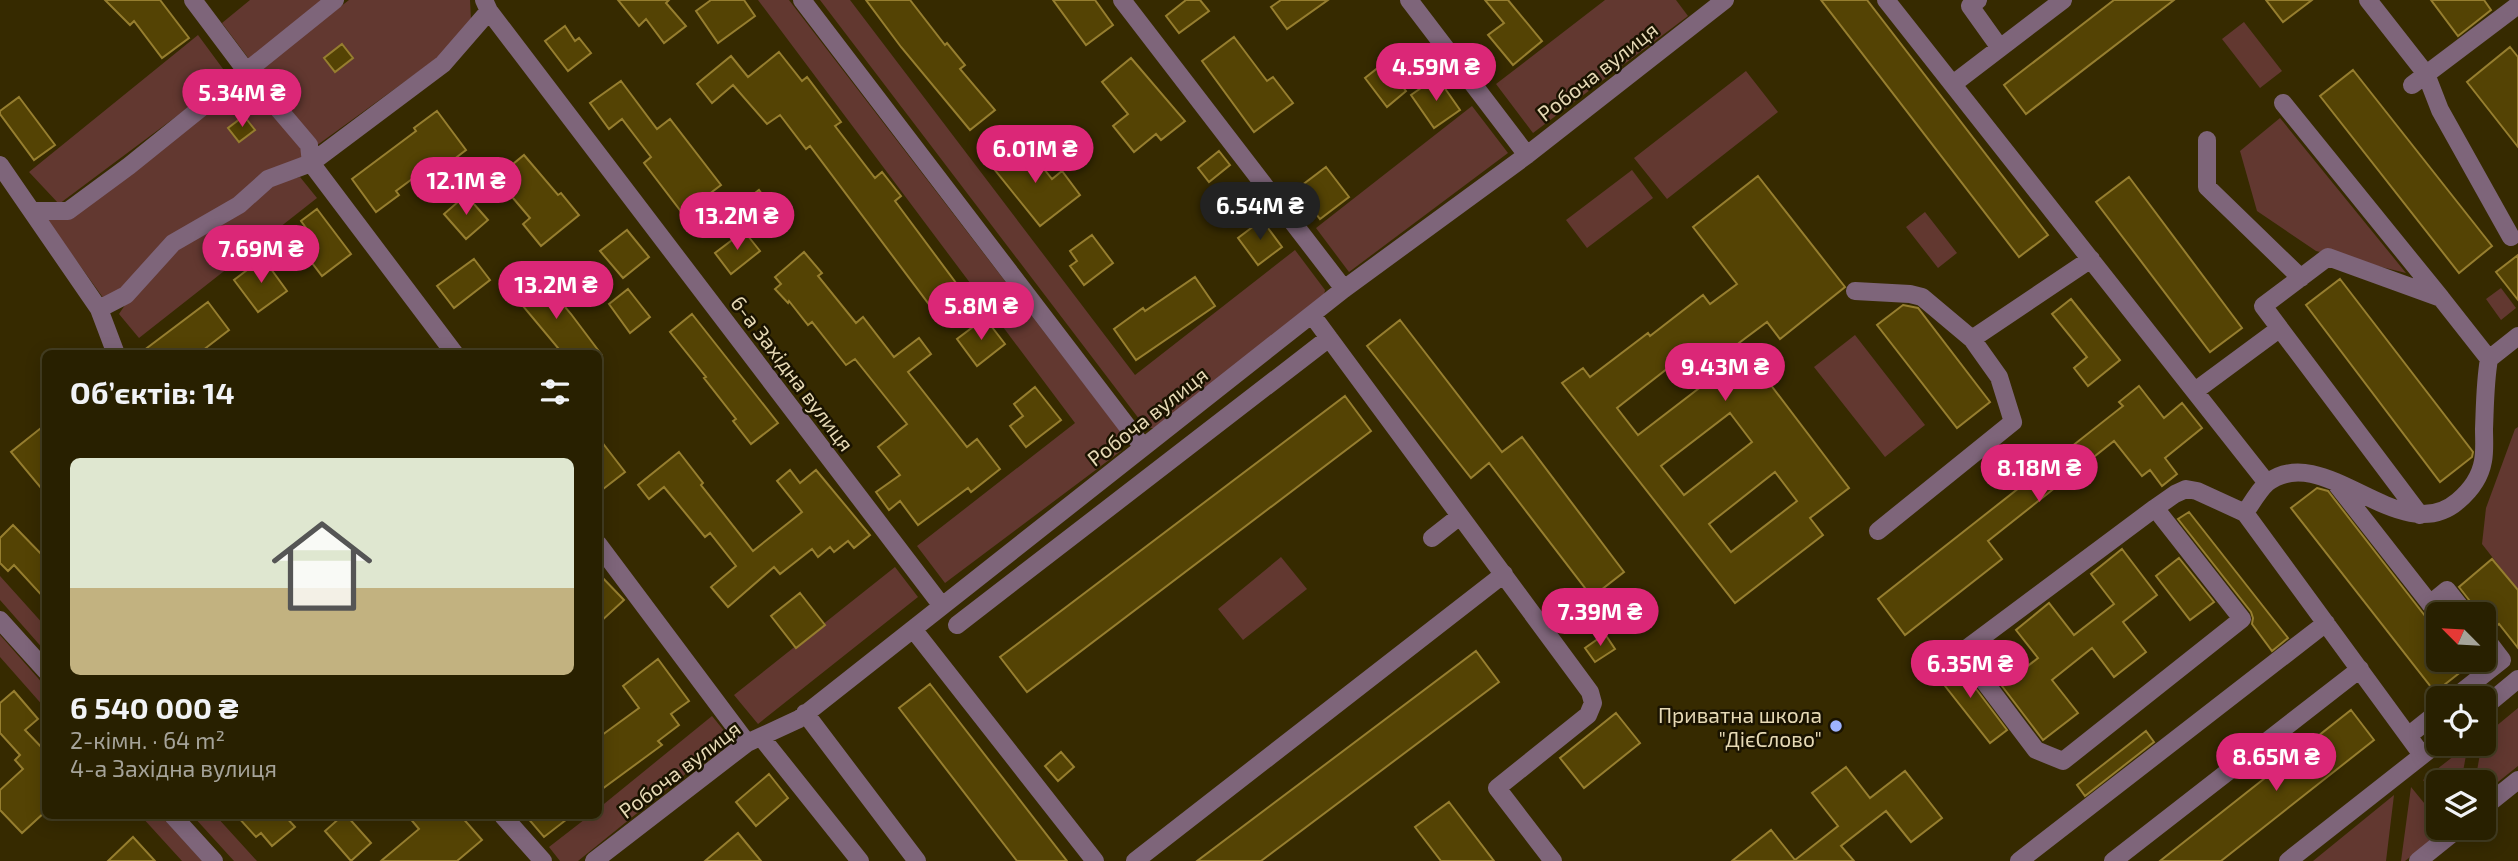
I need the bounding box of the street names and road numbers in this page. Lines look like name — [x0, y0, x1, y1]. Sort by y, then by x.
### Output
street label: Робоча вулиця — [1532, 16, 1663, 127]
street label: 6-а Західна вулиця — [726, 290, 860, 456]
street label: Робоча вулиця — [1082, 361, 1213, 472]
street label: Робоча вулиця — [613, 715, 745, 824]

